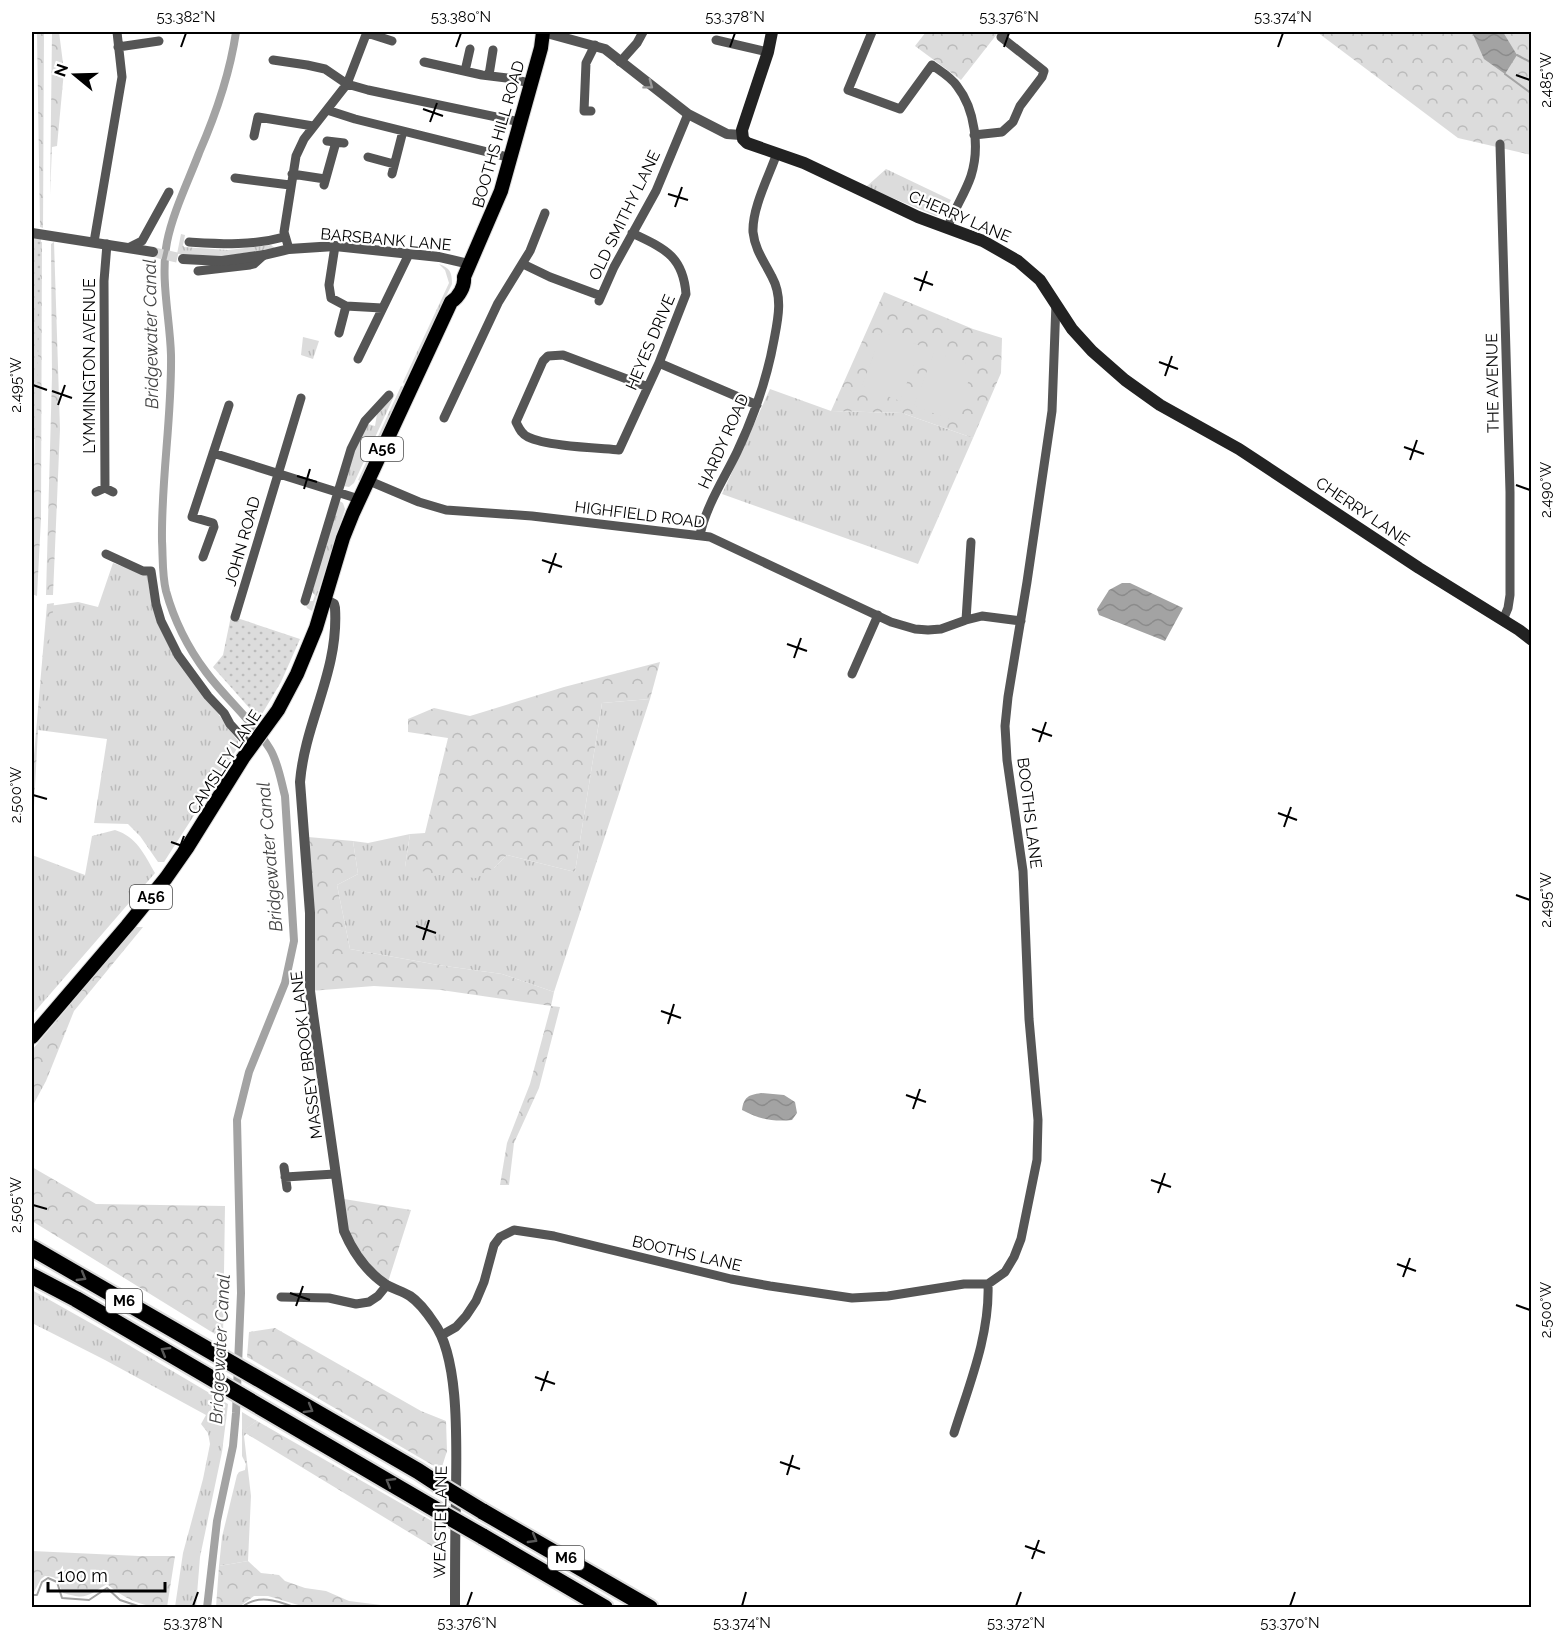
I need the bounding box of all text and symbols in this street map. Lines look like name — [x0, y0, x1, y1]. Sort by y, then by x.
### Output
text: 53.382°N — [156, 8, 216, 26]
text: 53.380°N — [431, 8, 491, 26]
text: 53.378°N — [705, 8, 765, 26]
text: 53.376°N — [979, 8, 1039, 26]
text: 53.374°N — [1254, 8, 1312, 26]
north arrow — [45, 45, 105, 105]
text: 2.485°W — [1537, 52, 1555, 108]
street label: BOOTHS HILL ROAD — [468, 58, 529, 210]
text: N — [50, 61, 72, 79]
one-way arrow — [642, 77, 653, 88]
street label: OLD SMITHY LANE — [585, 147, 664, 283]
street label: CHERRY LANE — [906, 186, 1014, 247]
street label: BARSBANK LANE — [320, 224, 452, 255]
water label: Bridgewater Canal — [139, 258, 162, 409]
street label: LYMMINGTON AVENUE — [80, 278, 99, 454]
street label: HEYES DRIVE — [622, 291, 679, 393]
street label: THE AVENUE — [1482, 333, 1503, 433]
text: 2.495°W — [7, 357, 25, 413]
street label: HARDY ROAD — [694, 391, 753, 492]
road number: A56 — [361, 437, 403, 461]
text: 2.490°W — [1537, 462, 1555, 518]
street label: CHERRY LANE — [1312, 473, 1413, 550]
street label: JOHN ROAD — [221, 494, 264, 588]
street label: HIGHFIELD ROAD — [574, 497, 706, 532]
street label: CAMSLEY LANE — [184, 706, 265, 818]
street label: BOOTHS LANE — [1013, 756, 1046, 870]
text: 2.500°W — [7, 766, 25, 823]
water label: Bridgewater Canal — [252, 781, 287, 933]
text: 2.495°W — [1537, 872, 1555, 928]
road number: A56 — [130, 885, 172, 909]
street label: MASSEY BROOK LANE — [287, 970, 326, 1140]
text: 2.505°W — [7, 1177, 25, 1233]
street label: BOOTHS LANE — [630, 1232, 744, 1275]
one-way arrow — [76, 1270, 86, 1281]
water label: Bridgewater Canal — [205, 1273, 234, 1425]
text: 2.500°W — [1537, 1281, 1555, 1338]
road number: M6 — [106, 1289, 142, 1313]
one-way arrow — [161, 1347, 171, 1359]
one-way arrow — [303, 1402, 313, 1413]
street label: WEASTE LANE — [430, 1465, 451, 1578]
one-way arrow — [386, 1478, 396, 1489]
one-way arrow — [527, 1532, 537, 1543]
road number: M6 — [548, 1546, 584, 1570]
scale bar — [48, 1555, 165, 1593]
text: 100 m — [57, 1565, 108, 1586]
text: 53.378°N — [163, 1614, 223, 1632]
text: 53.376°N — [437, 1614, 497, 1632]
text: 53.374°N — [713, 1614, 771, 1632]
text: 53.372°N — [987, 1614, 1045, 1632]
text: 53.370°N — [1260, 1614, 1320, 1632]

